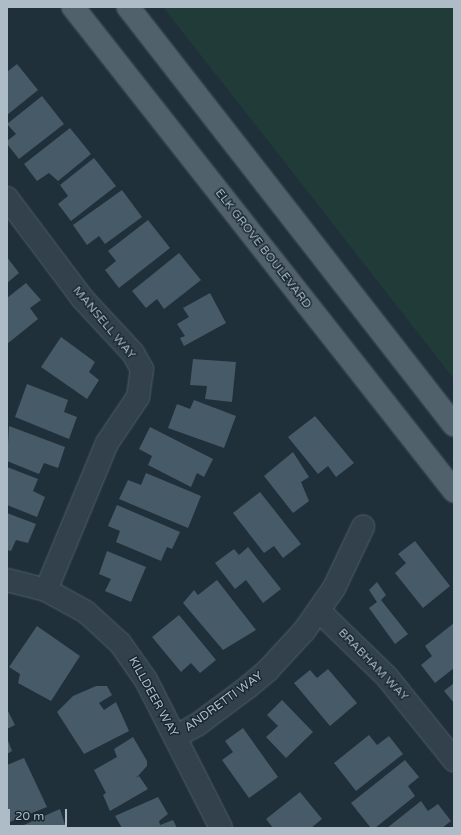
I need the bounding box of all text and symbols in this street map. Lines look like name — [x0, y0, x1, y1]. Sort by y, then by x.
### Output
street label: ELK GROVE BOULEVARD — [212, 186, 314, 312]
street label: MANSELL WAY — [69, 284, 139, 362]
street label: BRABHAM WAY — [335, 626, 411, 704]
street label: KILLDEER WAY — [125, 654, 181, 740]
street label: ANDRETTI WAY — [182, 669, 266, 735]
scale bar — [10, 801, 69, 827]
text: 20 m — [15, 809, 44, 823]

